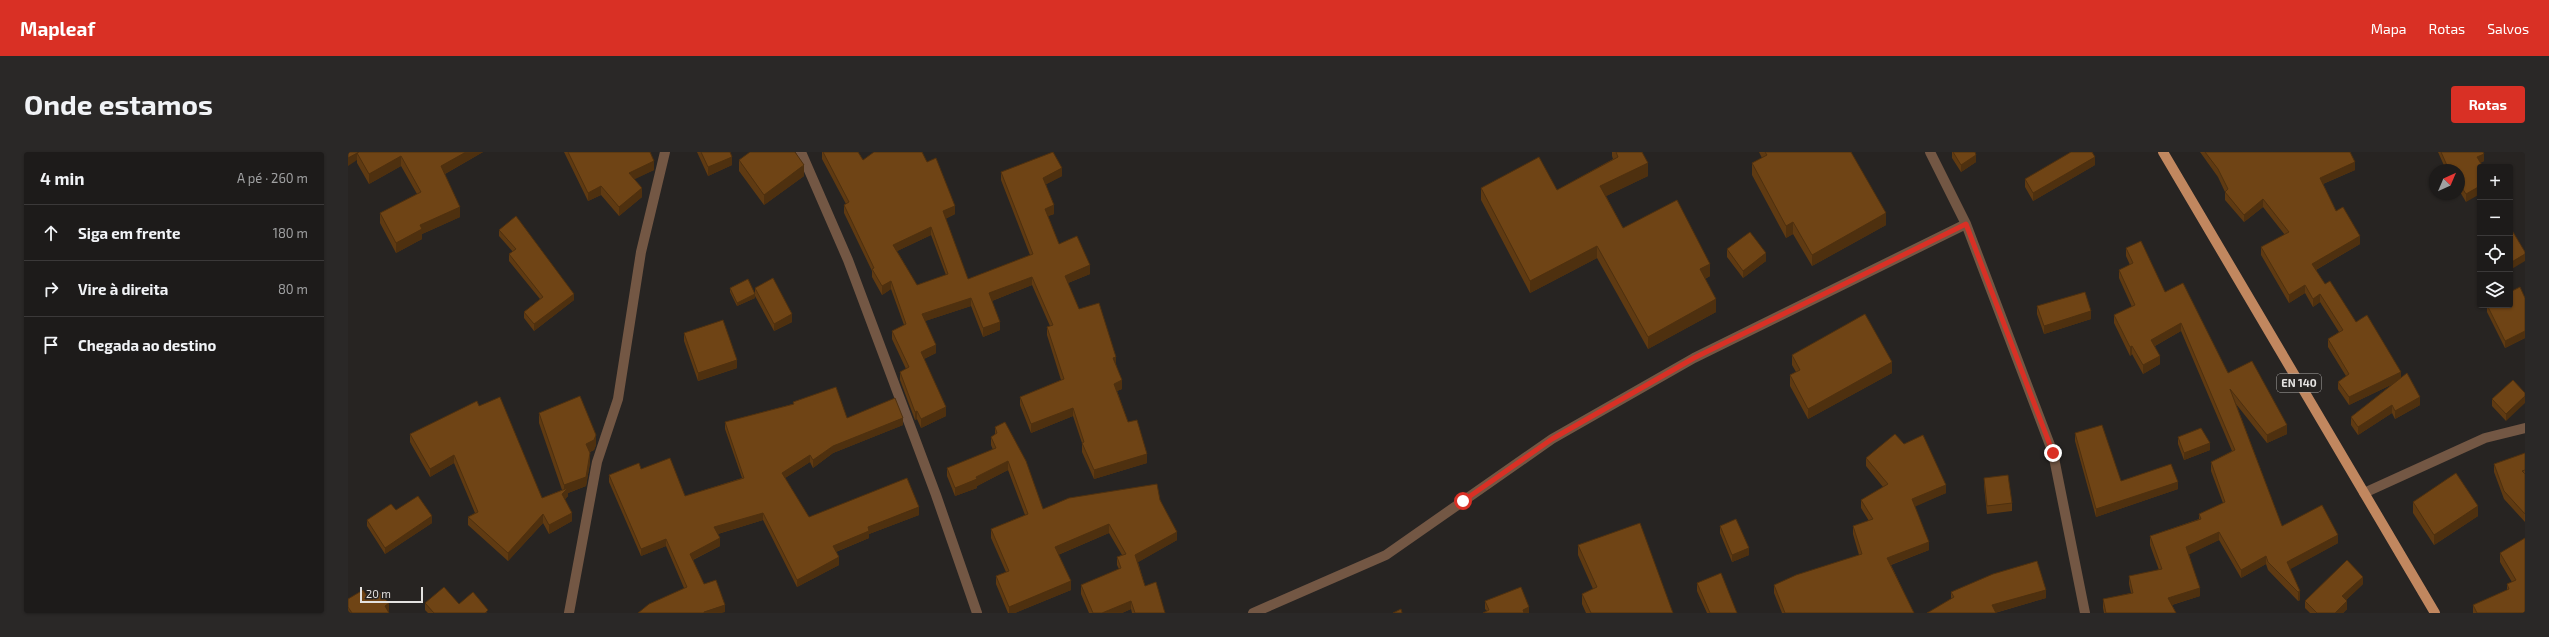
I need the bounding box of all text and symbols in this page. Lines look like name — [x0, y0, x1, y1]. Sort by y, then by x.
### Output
text: Mapleaf — [20, 17, 95, 40]
text: Mapa — [2371, 20, 2407, 37]
text: Rotas — [2429, 20, 2465, 37]
text: Salvos — [2487, 20, 2529, 37]
button: Rotas — [2451, 86, 2525, 123]
text: Onde estamos — [24, 87, 213, 121]
north arrow — [2429, 164, 2465, 200]
map controls — [2477, 164, 2513, 308]
button: + — [2477, 164, 2513, 200]
text: 4 min — [40, 168, 84, 188]
text: A pé · 260 m — [237, 170, 308, 186]
button: − — [2477, 200, 2513, 236]
icon: ahead — [40, 222, 62, 244]
text: Siga em frente — [78, 224, 180, 242]
text: 180 m — [273, 225, 308, 241]
button: locate — [2477, 236, 2513, 272]
button: layers — [2477, 272, 2513, 308]
icon: right — [40, 278, 62, 300]
text: Vire à direita — [78, 280, 168, 298]
text: 80 m — [278, 281, 308, 297]
icon: arrive — [40, 334, 62, 356]
text: Chegada ao destino — [78, 336, 216, 354]
road number: EN 140 — [2277, 374, 2321, 392]
route end — [2044, 444, 2062, 462]
route start — [1454, 492, 1472, 510]
scale bar — [360, 585, 423, 604]
text: 20 m — [366, 587, 391, 600]

